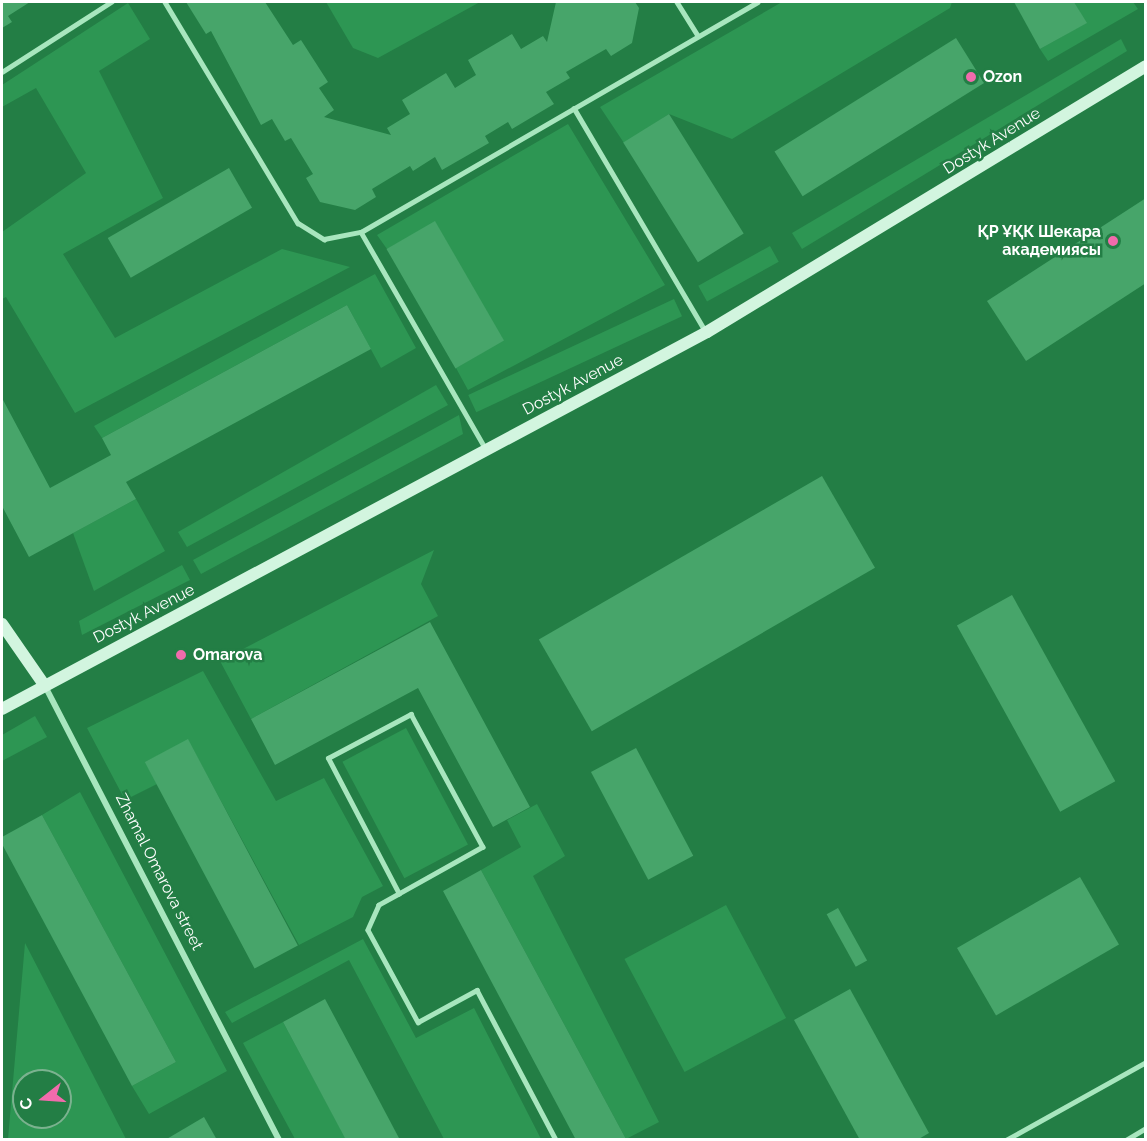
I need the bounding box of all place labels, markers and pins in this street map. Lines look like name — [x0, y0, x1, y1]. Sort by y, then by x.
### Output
place label: Ozon — [983, 67, 1022, 87]
marker: Ozon — [964, 70, 978, 84]
place label: ҚР ҰҚК Шекара академиясы — [977, 222, 1101, 260]
marker: ҚР ҰҚК Шекара академиясы — [1106, 234, 1120, 248]
place label: Omarova — [193, 645, 262, 665]
marker: Omarova — [174, 648, 188, 662]

